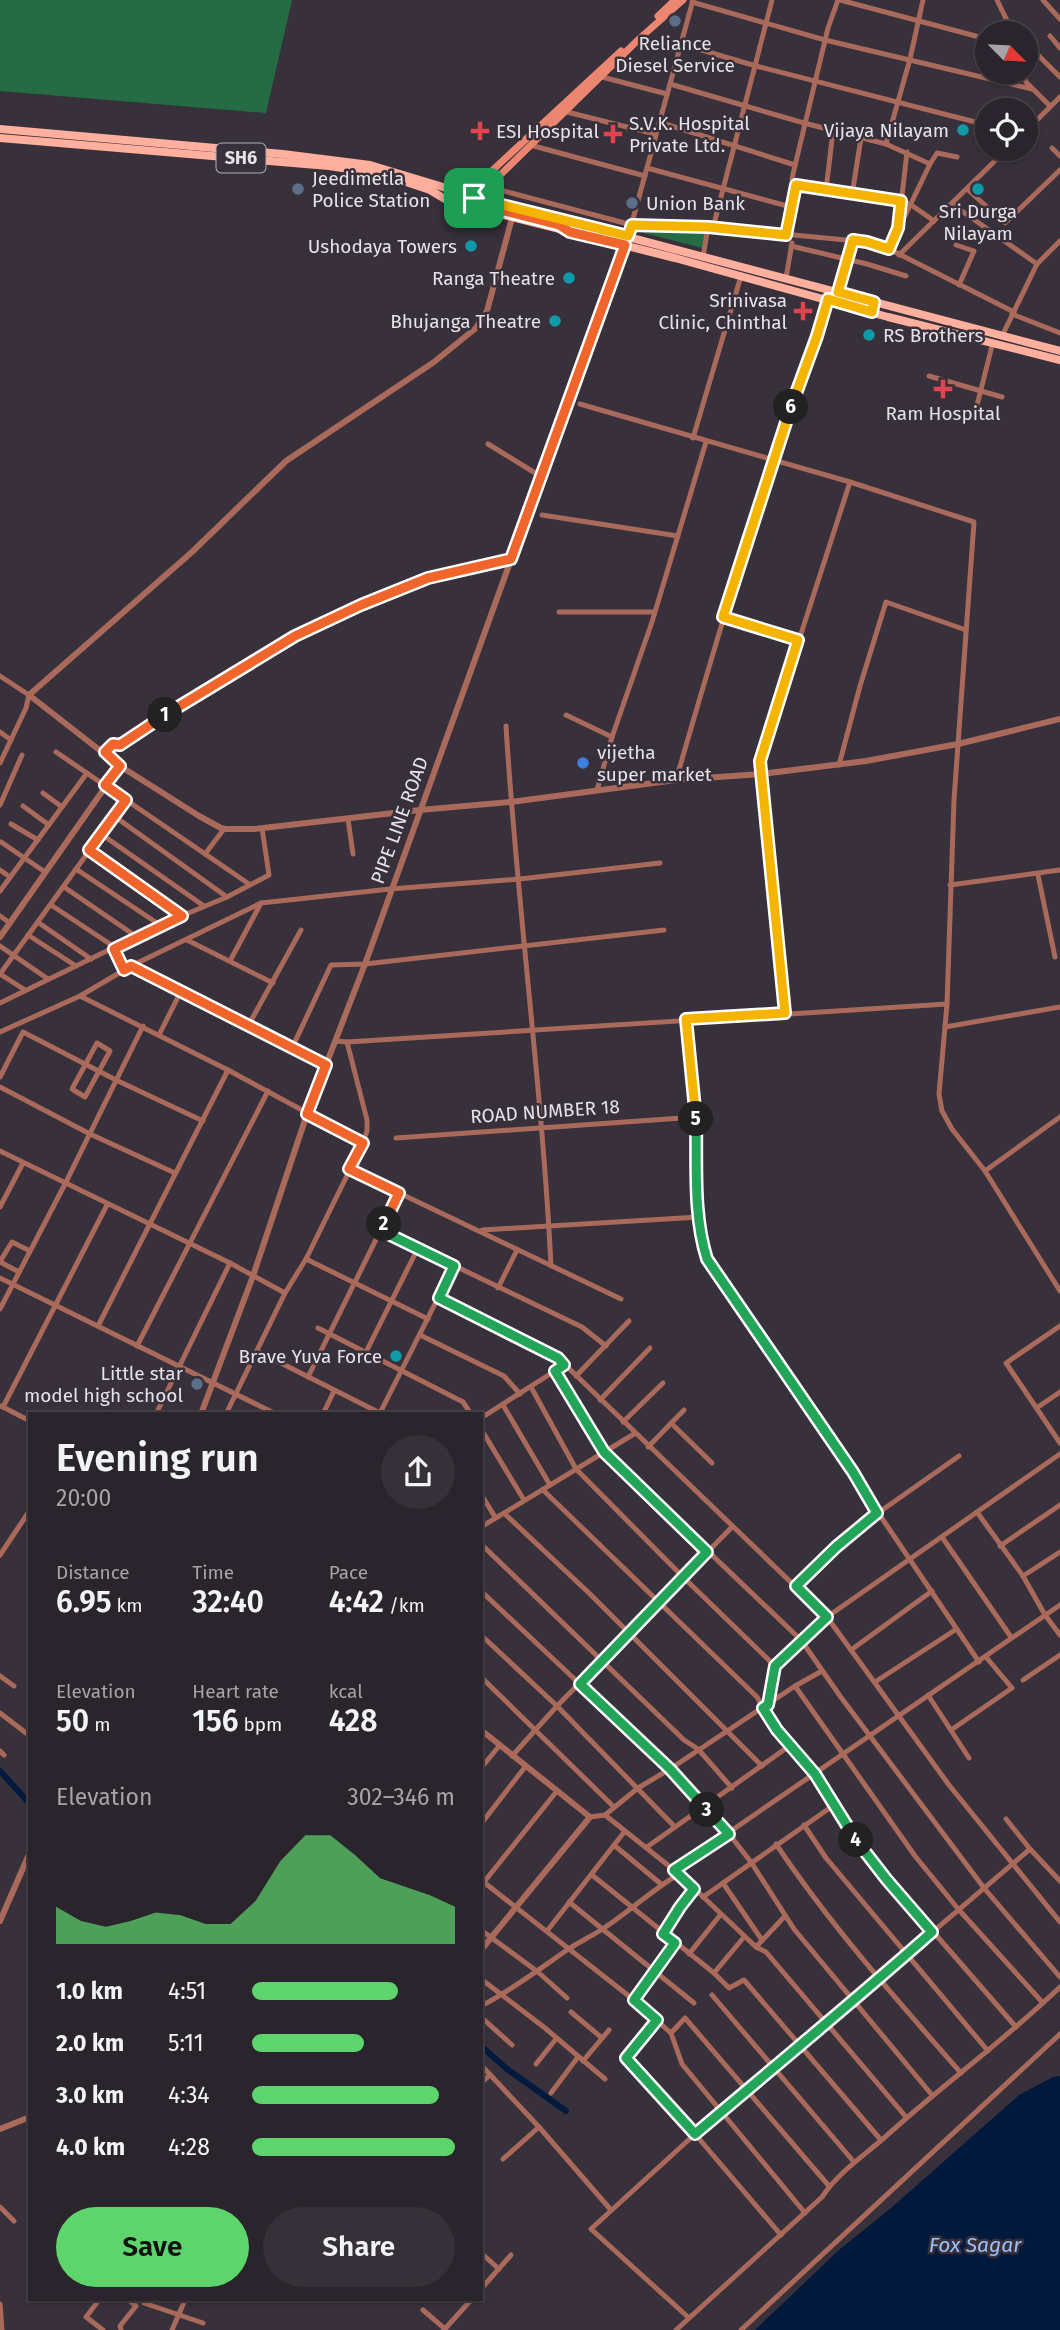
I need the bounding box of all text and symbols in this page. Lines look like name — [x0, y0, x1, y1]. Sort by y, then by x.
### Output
marker: Reliance Diesel Service — [667, 13, 683, 29]
north arrow — [975, 21, 1038, 84]
map controls — [975, 21, 1038, 161]
place label: Reliance Diesel Service — [615, 32, 735, 77]
button: locate — [975, 98, 1038, 161]
place label: S.V.K. Hospital Private Ltd. — [629, 112, 750, 157]
place label: Vijaya Nilayam — [824, 119, 949, 142]
place label: ESI Hospital — [496, 120, 599, 143]
marker: ESI Hospital — [470, 121, 490, 141]
marker: Vijaya Nilayam — [955, 122, 971, 138]
marker: S.V.K. Hospital Private Ltd. — [603, 124, 623, 144]
road number: SH6 — [216, 144, 266, 173]
place label: Jeedimetla Police Station — [312, 167, 430, 212]
pin — [444, 168, 504, 228]
icon: arrive — [455, 179, 493, 217]
marker: Jeedimetla Police Station — [290, 181, 306, 197]
marker: Sri Durga Nilayam — [970, 181, 986, 197]
place label: Union Bank — [646, 192, 745, 215]
marker: Union Bank — [624, 195, 640, 211]
place label: Sri Durga Nilayam — [939, 200, 1017, 245]
place label: Ushodaya Towers — [308, 235, 457, 258]
marker: Ushodaya Towers — [463, 238, 479, 254]
place label: Ranga Theatre — [432, 267, 555, 290]
marker: Ranga Theatre — [561, 270, 577, 286]
place label: Srinivasa Clinic, Chinthal — [658, 289, 787, 334]
marker: Srinivasa Clinic, Chinthal — [793, 301, 813, 321]
place label: Bhujanga Theatre — [390, 310, 541, 333]
marker: Bhujanga Theatre — [547, 313, 563, 329]
place label: RS Brothers — [883, 324, 984, 347]
marker: RS Brothers — [861, 327, 877, 343]
marker: Ram Hospital — [933, 379, 953, 399]
pin: 6 — [774, 390, 808, 424]
text: 6 — [785, 395, 796, 418]
place label: Ram Hospital — [886, 402, 1001, 425]
pin: 1 — [148, 698, 182, 732]
text: 1 — [160, 703, 169, 726]
place label: vijetha super market — [597, 741, 712, 786]
street label: PIPE LINE ROAD — [366, 753, 433, 887]
marker: vijetha super market — [575, 755, 591, 771]
street label: ROAD NUMBER 18 — [470, 1095, 621, 1128]
pin: 5 — [678, 1102, 714, 1136]
text: 5 — [690, 1107, 701, 1130]
pin: 2 — [366, 1206, 402, 1242]
text: 2 — [379, 1212, 388, 1235]
place label: Brave Yuva Force — [238, 1345, 382, 1368]
marker: Brave Yuva Force — [388, 1348, 404, 1364]
place label: Little star model high school — [24, 1362, 184, 1407]
marker: Little star model high school — [189, 1376, 205, 1392]
text: Evening run — [56, 1435, 259, 1481]
button: share — [381, 1435, 455, 1509]
text: 20:00 — [56, 1484, 111, 1512]
text: Distance — [56, 1561, 130, 1584]
text: Time — [192, 1561, 234, 1584]
text: Pace — [329, 1561, 368, 1584]
text: 6.95 — [56, 1584, 112, 1620]
text: 32:40 — [192, 1584, 264, 1620]
text: 4:42 — [329, 1584, 384, 1620]
text: km — [112, 1594, 143, 1617]
text: /km — [384, 1594, 425, 1617]
text: Elevation — [56, 1680, 136, 1703]
text: Heart rate — [192, 1680, 279, 1703]
text: kcal — [329, 1680, 363, 1703]
text: 50 — [56, 1703, 89, 1739]
text: 156 — [192, 1703, 239, 1739]
text: 428 — [329, 1703, 377, 1739]
text: m — [89, 1713, 111, 1736]
text: bpm — [239, 1713, 282, 1736]
text: Elevation — [56, 1783, 152, 1811]
text: 302–346 m — [347, 1783, 455, 1811]
pin: 3 — [690, 1792, 724, 1828]
text: 3 — [702, 1798, 711, 1821]
pin: 4 — [838, 1822, 874, 1857]
text: 4 — [850, 1828, 861, 1851]
text: 1.0 km — [56, 1977, 123, 2005]
text: 4:51 — [168, 1977, 206, 2005]
text: 2.0 km — [56, 2029, 124, 2057]
text: 5:11 — [168, 2029, 204, 2057]
text: 3.0 km — [56, 2081, 124, 2109]
text: 4:34 — [168, 2081, 210, 2109]
text: 4.0 km — [56, 2133, 125, 2161]
text: 4:28 — [168, 2133, 210, 2161]
button: Save — [56, 2207, 249, 2287]
button: Share — [263, 2207, 455, 2287]
water label: Fox Sagar — [929, 2232, 1022, 2258]

